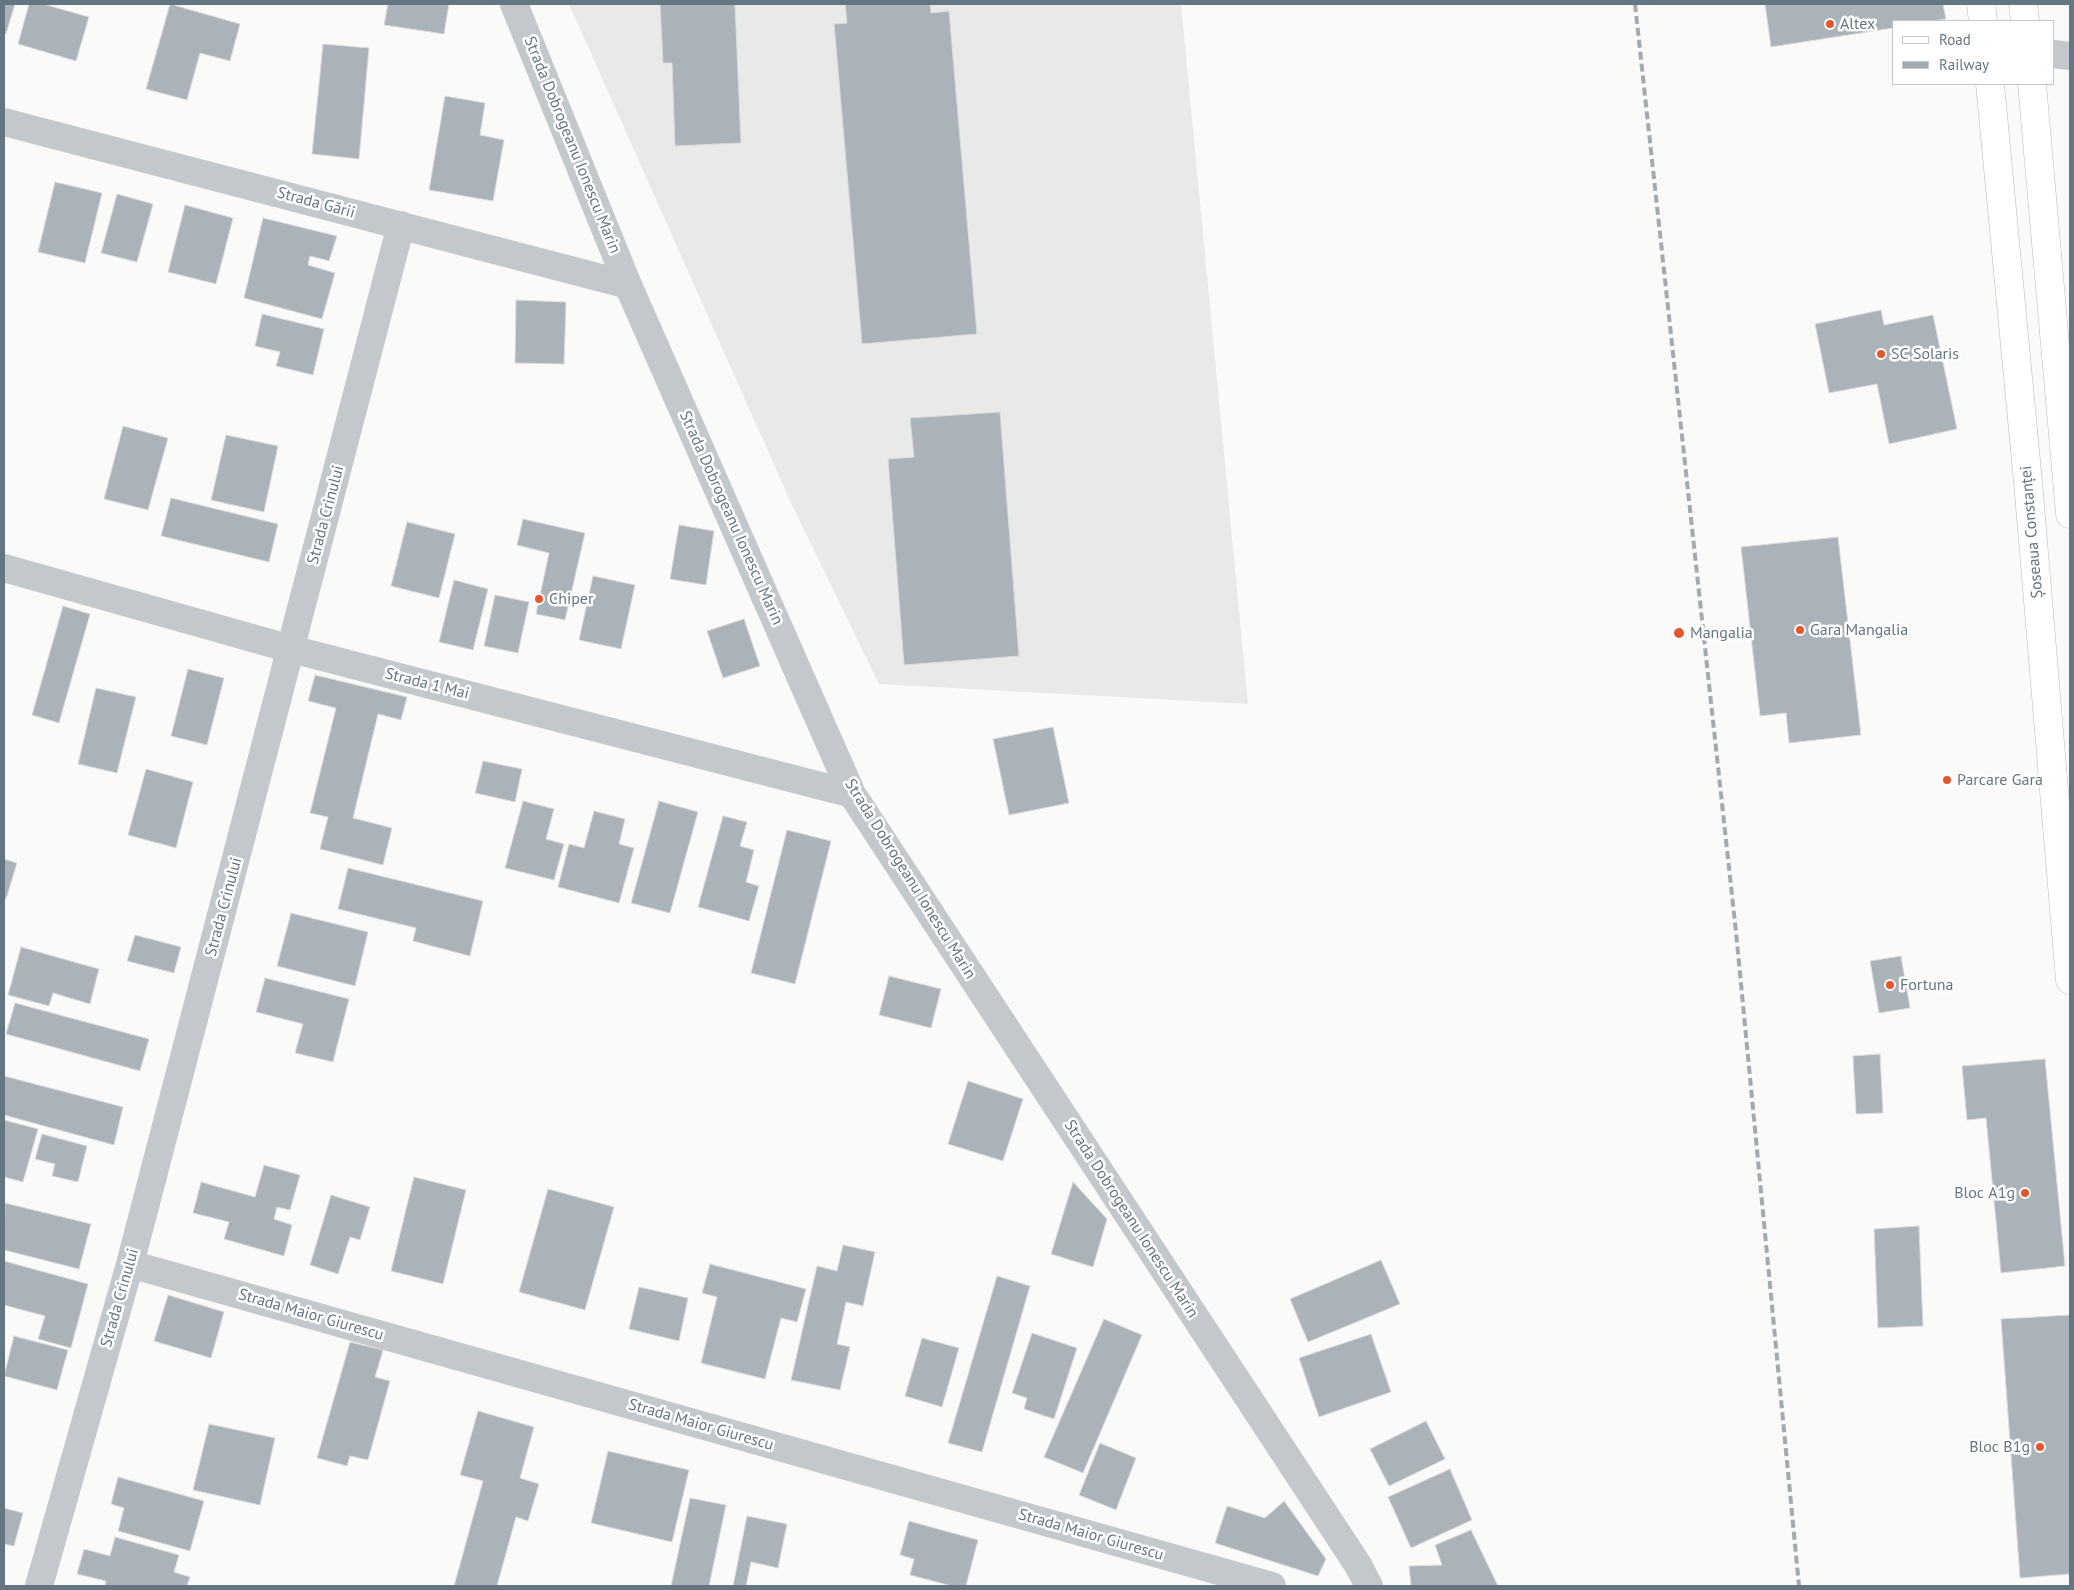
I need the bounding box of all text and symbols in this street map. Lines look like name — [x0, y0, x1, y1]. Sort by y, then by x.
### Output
place label: Altex — [1840, 14, 1875, 34]
marker: Altex — [1824, 18, 1836, 30]
legend — [1892, 20, 2054, 85]
text: Road — [1939, 30, 1971, 49]
street label: Strada Dobrogeanu Ionescu Marin — [520, 34, 624, 256]
text: Railway — [1939, 55, 1989, 74]
street label: Strada Gării — [275, 183, 357, 223]
place label: SC Solaris — [1891, 344, 1959, 364]
marker: SC Solaris — [1875, 348, 1887, 360]
street label: Strada Dobrogeanu Ionescu Marin — [675, 408, 787, 628]
street label: Strada Crinului — [304, 463, 348, 567]
street label: Șoseaua Constanței — [2017, 465, 2047, 599]
place label: Chiper — [549, 589, 593, 609]
marker: Chiper — [533, 593, 545, 605]
place label: Gara Mangalia — [1810, 620, 1908, 640]
place label: Mangalia — [1690, 623, 1753, 643]
marker: Gara Mangalia — [1794, 624, 1806, 636]
marker: Mangalia — [1672, 626, 1686, 640]
street label: Strada 1 Mai — [383, 664, 471, 704]
place label: Parcare Gara — [1957, 770, 2043, 790]
marker: Parcare Gara — [1941, 774, 1953, 786]
street label: Strada Dobrogeanu Ionescu Marin — [840, 775, 980, 983]
street label: Strada Crinului — [202, 855, 246, 959]
place label: Fortuna — [1900, 975, 1954, 995]
marker: Fortuna — [1884, 979, 1896, 991]
street label: Strada Dobrogeanu Ionescu Marin — [1060, 1116, 1202, 1322]
place label: Bloc A1g — [1954, 1183, 2015, 1203]
marker: Bloc A1g — [2019, 1187, 2031, 1199]
street label: Strada Crinului — [97, 1246, 143, 1350]
street label: Strada Maior Giurescu — [236, 1285, 386, 1345]
street label: Strada Maior Giurescu — [626, 1395, 776, 1455]
place label: Bloc B1g — [1969, 1437, 2030, 1457]
marker: Bloc B1g — [2034, 1441, 2046, 1453]
street label: Strada Maior Giurescu — [1016, 1505, 1166, 1565]

